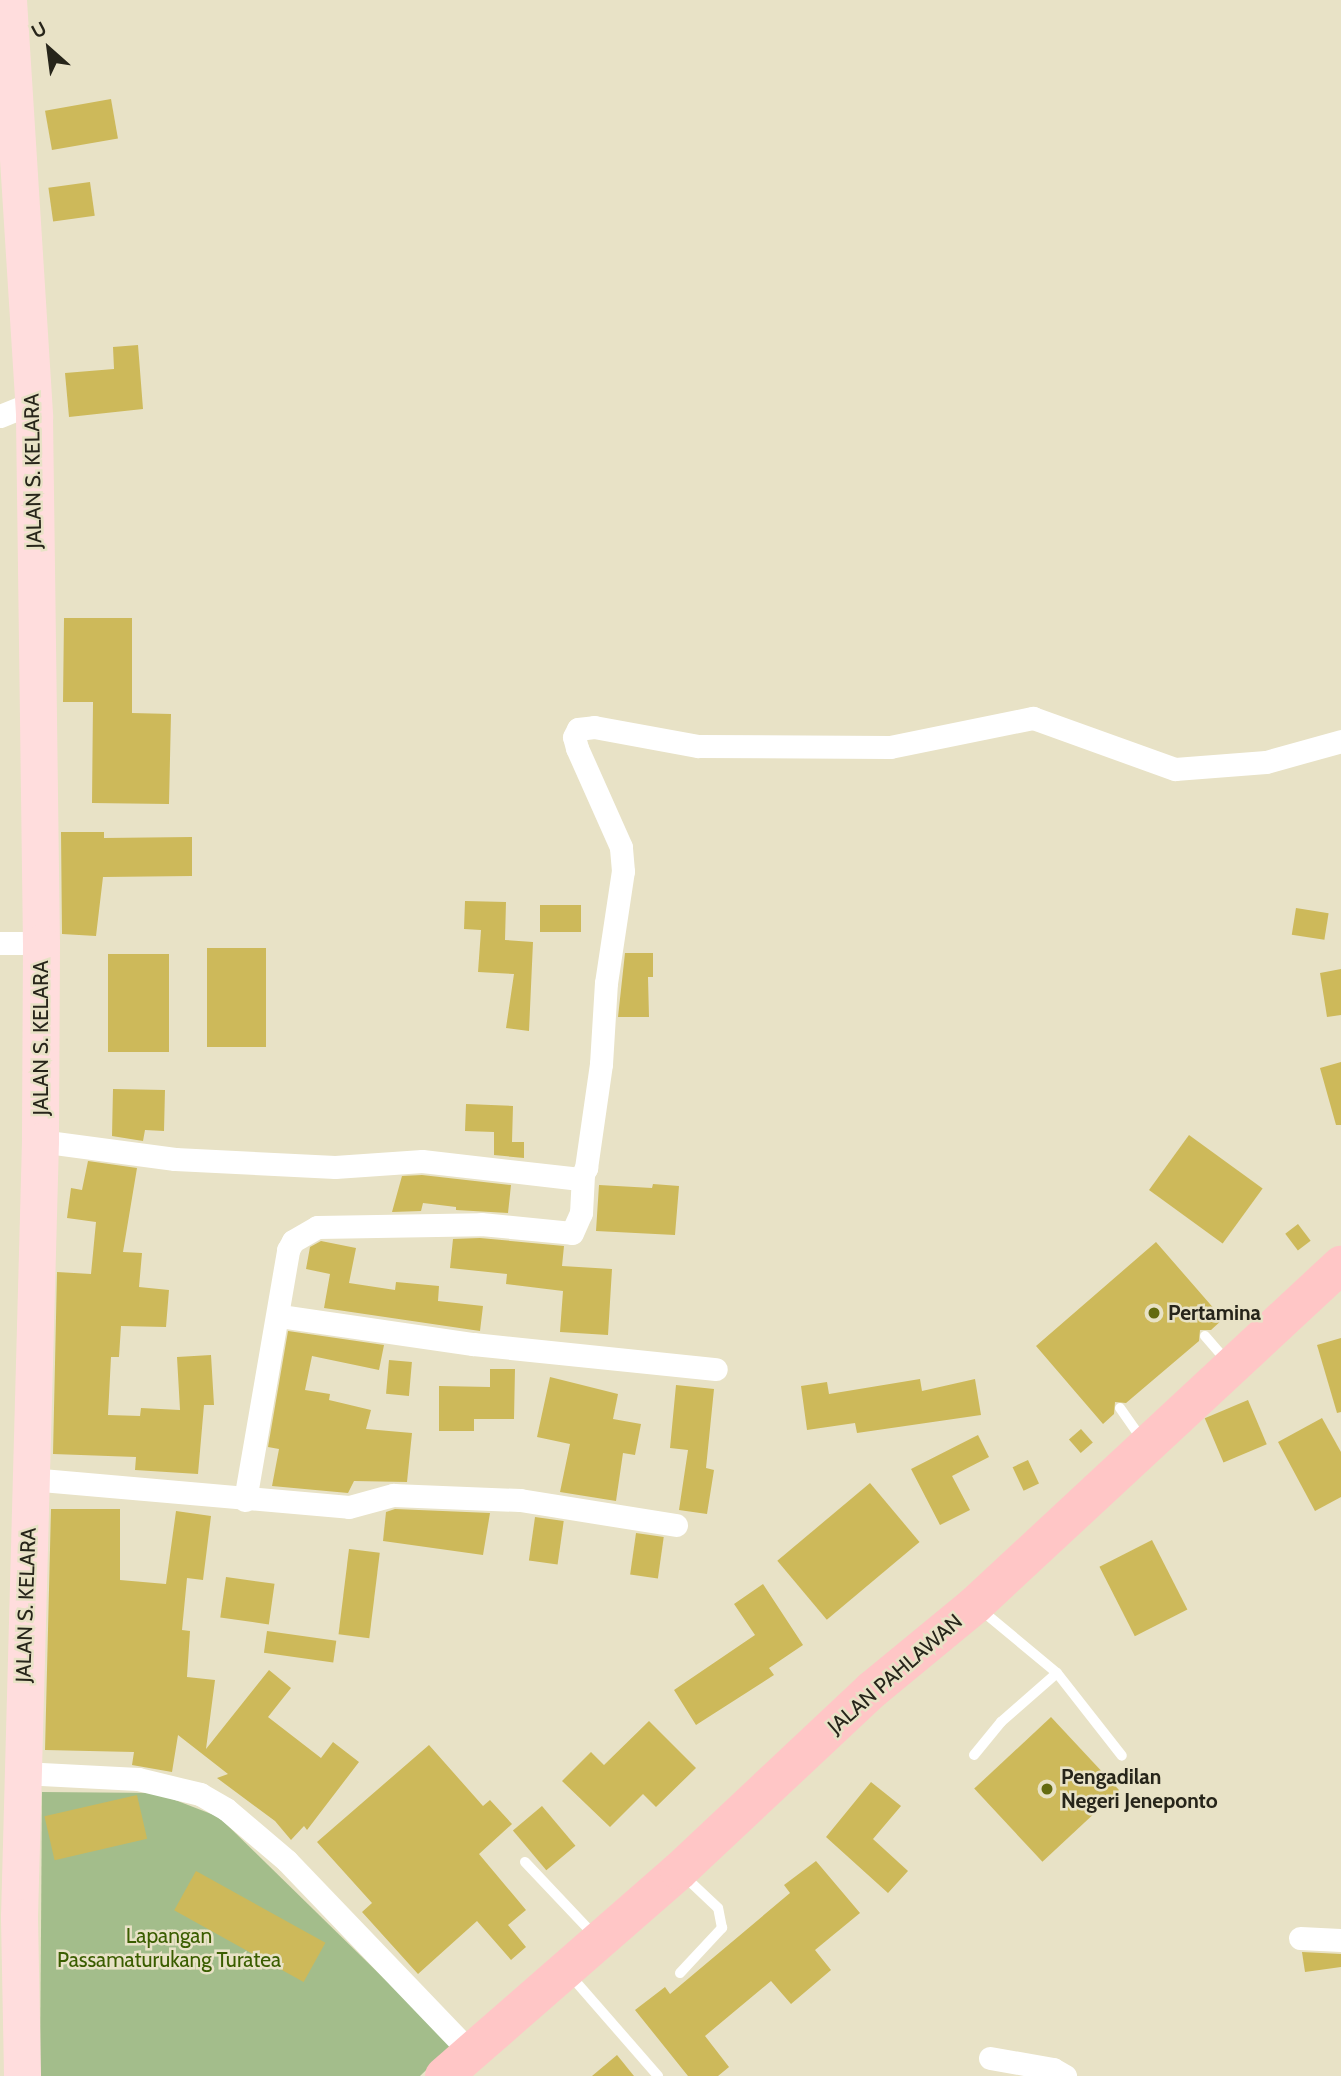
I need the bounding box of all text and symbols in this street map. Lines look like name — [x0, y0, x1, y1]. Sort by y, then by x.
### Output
north arrow — [14, 14, 84, 84]
text: U — [27, 17, 50, 43]
street label: JALAN S. KELARA — [19, 393, 47, 549]
street label: JALAN S. KELARA — [28, 960, 54, 1116]
place label: Pertamina — [1168, 1300, 1261, 1326]
marker: Pertamina — [1146, 1305, 1162, 1321]
street label: JALAN S. KELARA — [11, 1527, 41, 1683]
street label: JALAN PAHLAWAN — [823, 1609, 967, 1739]
place label: Pengadilan Negeri Jeneponto — [1061, 1764, 1218, 1814]
marker: Pengadilan Negeri Jeneponto — [1039, 1781, 1055, 1797]
park label: Lapangan Passamaturukang Turatea — [57, 1923, 281, 1973]

